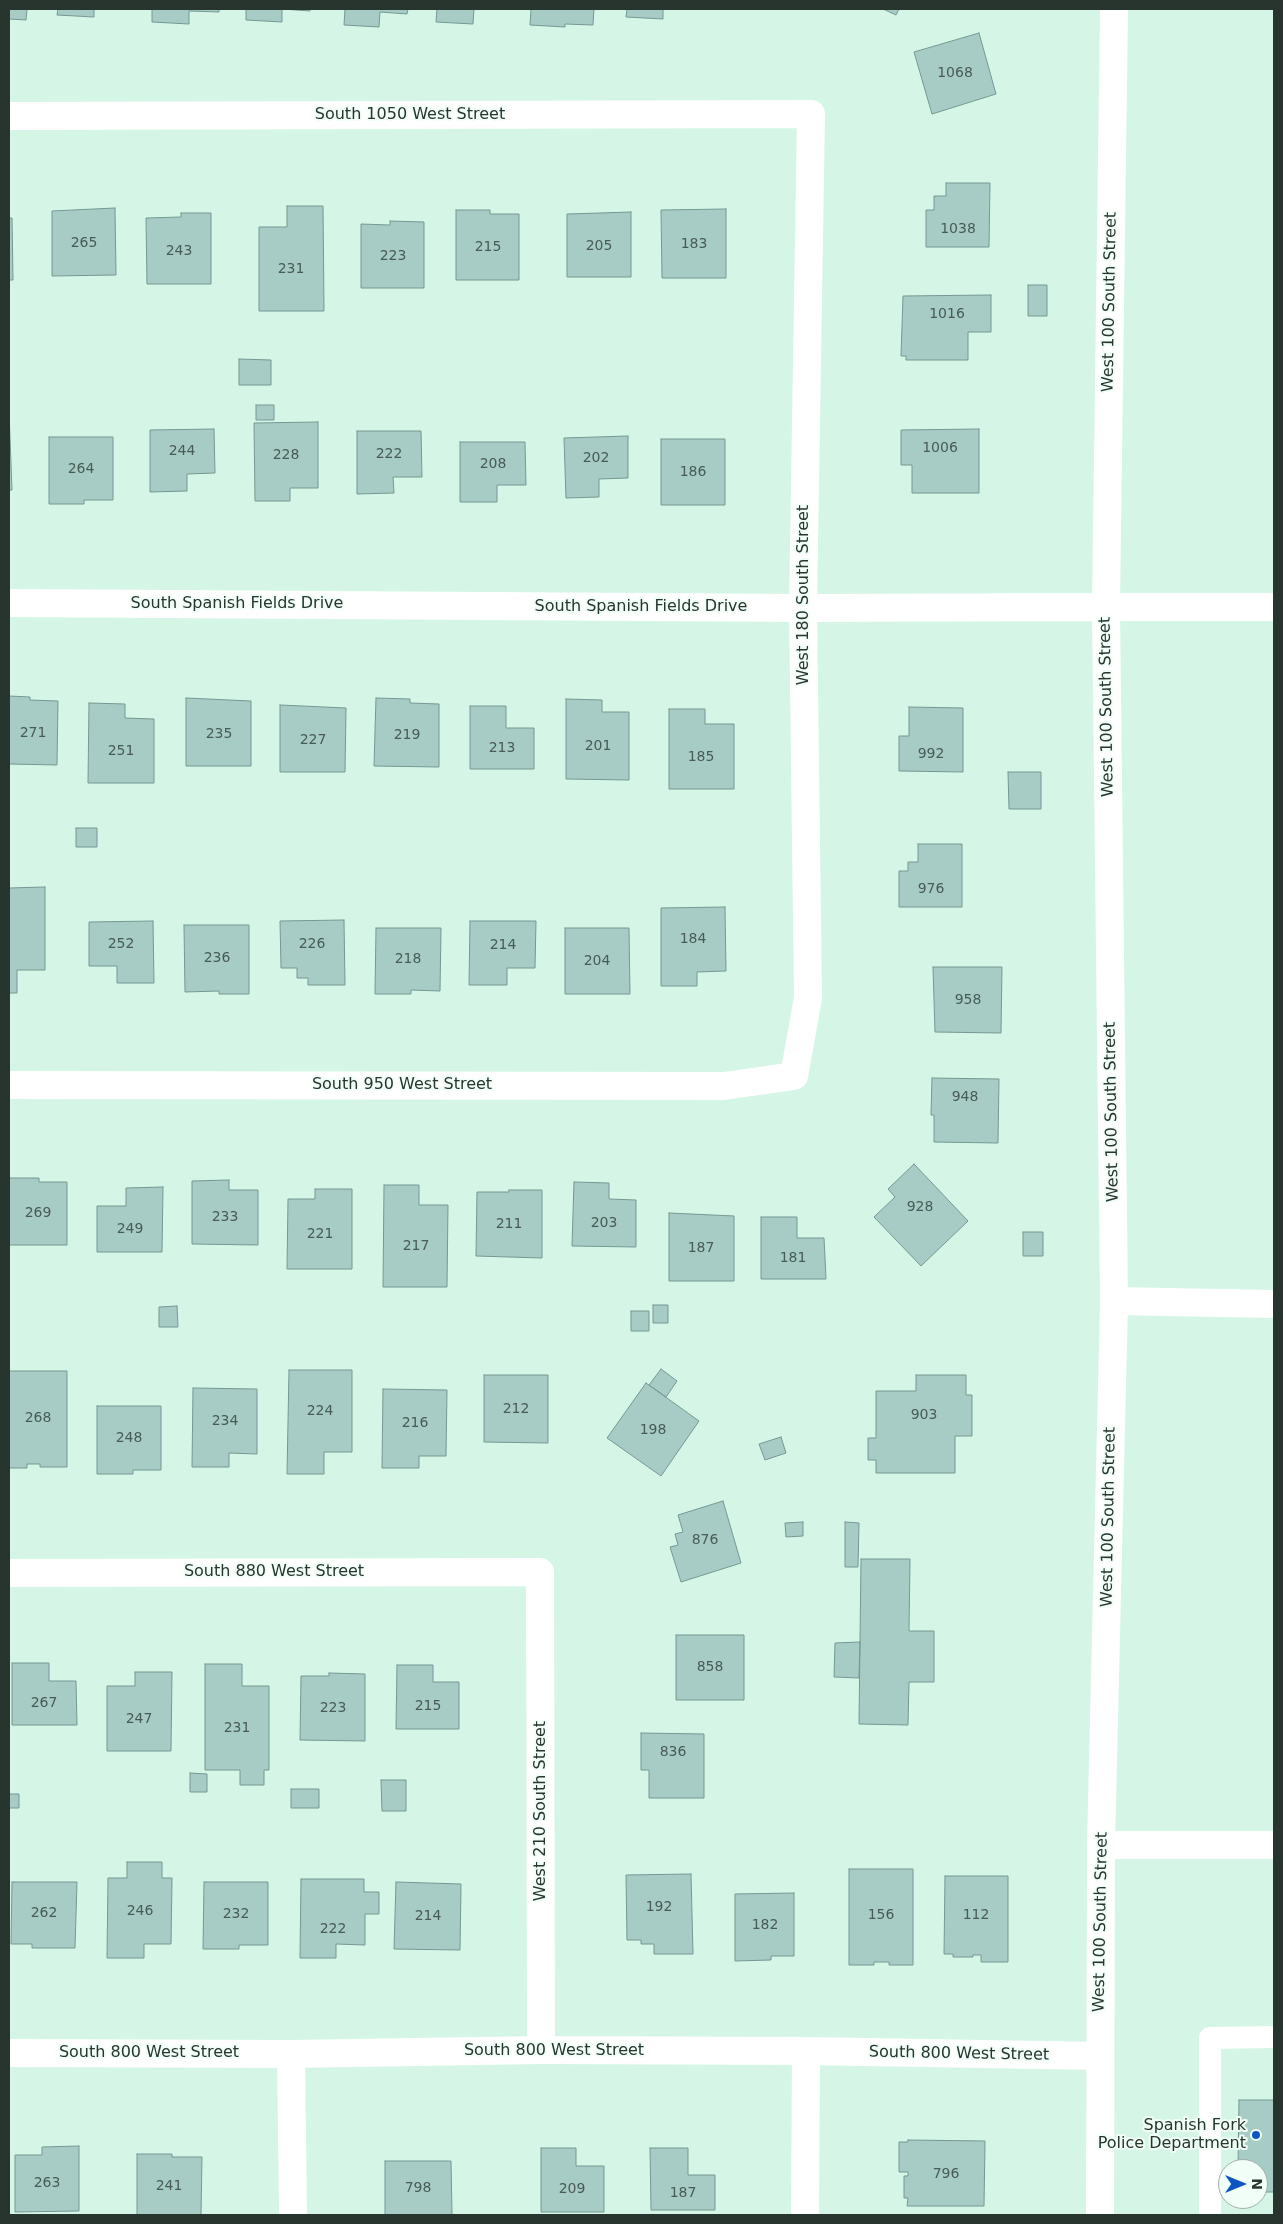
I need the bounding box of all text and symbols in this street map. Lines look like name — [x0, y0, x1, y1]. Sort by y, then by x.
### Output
house number: 1068 — [937, 65, 973, 81]
street label: South 1050 West Street — [315, 105, 505, 125]
street label: West 100 South Street — [1099, 212, 1121, 392]
house number: 1038 — [940, 221, 976, 237]
house number: 265 — [71, 235, 97, 251]
house number: 183 — [681, 236, 707, 252]
house number: 205 — [586, 238, 612, 254]
house number: 215 — [475, 239, 501, 255]
house number: 243 — [166, 243, 192, 259]
house number: 223 — [380, 248, 406, 264]
house number: 231 — [278, 261, 304, 277]
house number: 1016 — [929, 306, 965, 322]
house number: 1006 — [922, 440, 958, 456]
house number: 244 — [169, 443, 195, 459]
house number: 222 — [376, 446, 402, 462]
house number: 228 — [273, 447, 299, 463]
house number: 202 — [583, 450, 609, 466]
house number: 208 — [480, 456, 506, 472]
house number: 264 — [68, 461, 94, 477]
house number: 186 — [680, 464, 706, 480]
street label: West 180 South Street — [794, 505, 814, 685]
street label: South Spanish Fields Drive — [131, 594, 343, 614]
street label: South Spanish Fields Drive — [535, 597, 747, 617]
street label: West 100 South Street — [1096, 617, 1118, 797]
house number: 271 — [20, 725, 46, 741]
house number: 235 — [206, 726, 232, 742]
house number: 219 — [394, 727, 420, 743]
house number: 227 — [300, 732, 326, 748]
house number: 201 — [585, 738, 611, 754]
house number: 213 — [489, 740, 515, 756]
house number: 251 — [108, 743, 134, 759]
house number: 992 — [918, 746, 944, 762]
house number: 185 — [688, 749, 714, 765]
house number: 976 — [918, 881, 944, 897]
house number: 184 — [680, 931, 706, 947]
house number: 252 — [108, 936, 134, 952]
house number: 226 — [299, 936, 325, 952]
house number: 214 — [490, 937, 516, 953]
house number: 236 — [204, 950, 230, 966]
house number: 218 — [395, 951, 421, 967]
house number: 204 — [584, 953, 610, 969]
house number: 958 — [955, 992, 981, 1008]
street label: West 100 South Street — [1101, 1022, 1123, 1202]
street label: South 950 West Street — [312, 1075, 492, 1095]
house number: 948 — [952, 1089, 978, 1105]
house number: 928 — [907, 1199, 933, 1215]
house number: 269 — [25, 1205, 51, 1221]
house number: 233 — [212, 1209, 238, 1225]
house number: 203 — [591, 1215, 617, 1231]
house number: 211 — [496, 1216, 522, 1232]
house number: 249 — [117, 1221, 143, 1237]
house number: 221 — [307, 1226, 333, 1242]
house number: 217 — [403, 1238, 429, 1254]
house number: 187 — [688, 1240, 714, 1256]
house number: 181 — [780, 1250, 806, 1266]
house number: 212 — [503, 1401, 529, 1417]
house number: 224 — [307, 1403, 333, 1419]
house number: 903 — [911, 1407, 937, 1423]
house number: 268 — [25, 1410, 51, 1426]
house number: 234 — [212, 1413, 238, 1429]
house number: 216 — [402, 1415, 428, 1431]
house number: 198 — [640, 1422, 666, 1438]
street label: West 100 South Street — [1098, 1427, 1120, 1607]
house number: 248 — [116, 1430, 142, 1446]
house number: 876 — [692, 1532, 718, 1548]
street label: South 880 West Street — [184, 1562, 364, 1582]
house number: 858 — [697, 1659, 723, 1675]
house number: 267 — [31, 1695, 57, 1711]
house number: 215 — [415, 1698, 441, 1714]
house number: 223 — [320, 1700, 346, 1716]
house number: 247 — [126, 1711, 152, 1727]
house number: 231 — [224, 1720, 250, 1736]
street label: West 210 South Street — [531, 1721, 551, 1901]
house number: 836 — [660, 1744, 686, 1760]
street label: West 100 South Street — [1090, 1832, 1112, 2012]
house number: 192 — [646, 1899, 672, 1915]
house number: 246 — [127, 1903, 153, 1919]
house number: 262 — [31, 1905, 57, 1921]
house number: 232 — [223, 1906, 249, 1922]
house number: 156 — [868, 1907, 894, 1923]
house number: 112 — [963, 1907, 989, 1923]
house number: 214 — [415, 1908, 441, 1924]
house number: 182 — [752, 1917, 778, 1933]
house number: 222 — [320, 1921, 346, 1937]
street label: South 800 West Street — [464, 2041, 644, 2061]
street label: South 800 West Street — [59, 2043, 239, 2063]
street label: South 800 West Street — [869, 2043, 1049, 2065]
place label: Spanish Fork Police Department — [1098, 2116, 1246, 2154]
marker: Spanish Fork Police Department — [1250, 2129, 1262, 2141]
north arrow — [1218, 2159, 1268, 2209]
house number: 796 — [933, 2166, 959, 2182]
house number: 263 — [34, 2175, 60, 2191]
house number: 241 — [156, 2178, 182, 2194]
text: N — [1249, 2178, 1265, 2190]
house number: 798 — [405, 2180, 431, 2196]
house number: 209 — [559, 2181, 585, 2197]
house number: 187 — [670, 2185, 696, 2201]

